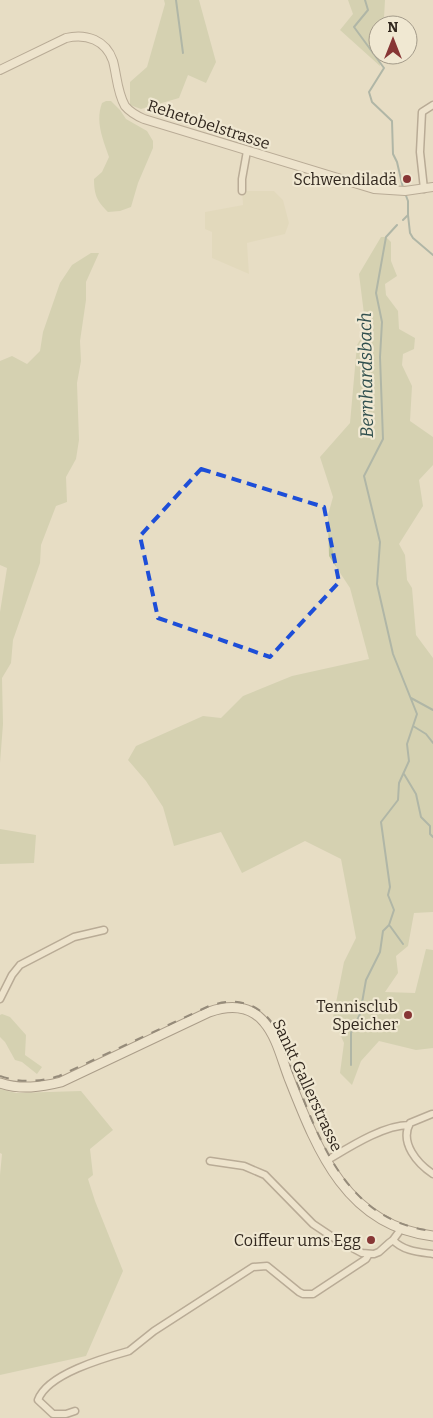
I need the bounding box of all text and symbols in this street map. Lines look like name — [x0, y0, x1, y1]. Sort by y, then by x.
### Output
north arrow — [368, 15, 418, 65]
text: N — [388, 19, 399, 36]
street label: Rehetobelstrasse — [145, 96, 273, 153]
place label: Schwendiladä — [293, 170, 397, 189]
marker: Schwendiladä — [401, 173, 413, 185]
water label: Bernhardsbach — [354, 312, 378, 438]
place label: Tennisclub Speicher — [316, 997, 398, 1034]
marker: Tennisclub Speicher — [402, 1009, 414, 1021]
street label: Sankt Gallerstrasse — [269, 1016, 347, 1154]
place label: Coiffeur ums Egg — [234, 1231, 361, 1250]
marker: Coiffeur ums Egg — [365, 1234, 377, 1246]

